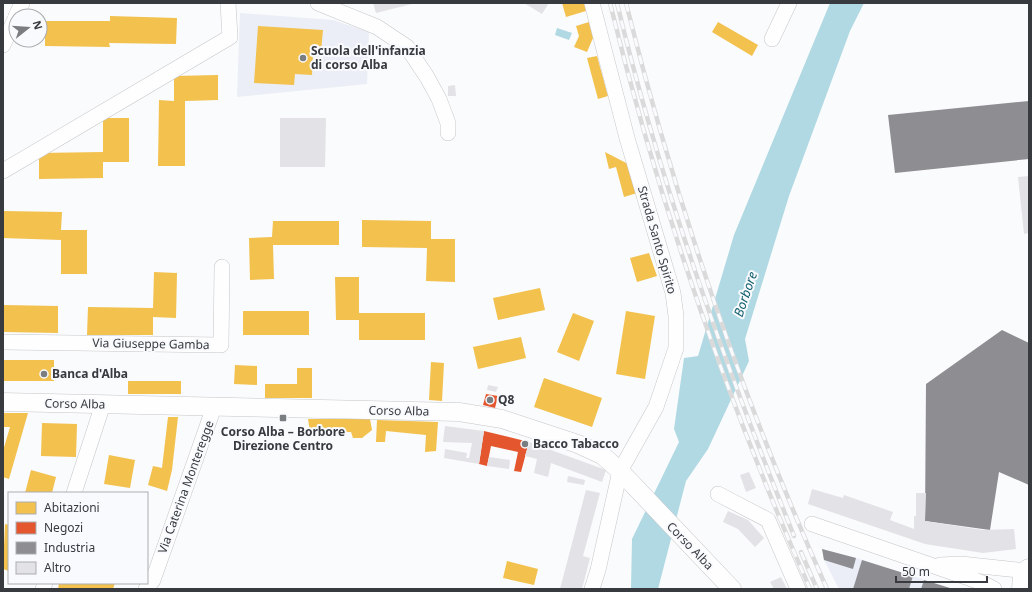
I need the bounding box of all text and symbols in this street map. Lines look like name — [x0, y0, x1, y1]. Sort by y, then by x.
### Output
north arrow — [8, 8, 48, 48]
text: N — [30, 18, 47, 31]
place label: Scuola dell'infanzia di corso Alba — [311, 42, 426, 73]
marker: Scuola dell'infanzia di corso Alba — [298, 53, 308, 63]
street label: Strada Santo Spirito — [634, 184, 681, 296]
water label: Borbore — [729, 269, 761, 319]
street label: Via Giuseppe Gamba — [92, 334, 210, 353]
place label: Banca d'Alba — [52, 365, 128, 382]
marker: Banca d'Alba — [39, 369, 49, 379]
place label: Q8 — [498, 391, 514, 408]
street label: Corso Alba — [44, 394, 106, 413]
marker: Q8 — [485, 395, 495, 405]
street label: Corso Alba — [368, 401, 430, 420]
marker: Corso Alba – Borbore Direzione Centro — [278, 413, 288, 423]
street label: Via Caterina Monteregge — [154, 418, 218, 556]
place label: Corso Alba – Borbore Direzione Centro — [221, 423, 345, 454]
place label: Bacco Tabacco — [533, 435, 619, 452]
marker: Bacco Tabacco — [520, 439, 530, 449]
legend — [8, 492, 148, 584]
text: Abitazioni — [44, 499, 100, 516]
street label: Corso Alba — [663, 518, 718, 573]
text: Negozi — [44, 519, 83, 536]
text: Industria — [44, 539, 95, 556]
scale bar — [896, 558, 987, 584]
text: Altro — [44, 559, 71, 576]
text: 50 m — [902, 563, 930, 580]

